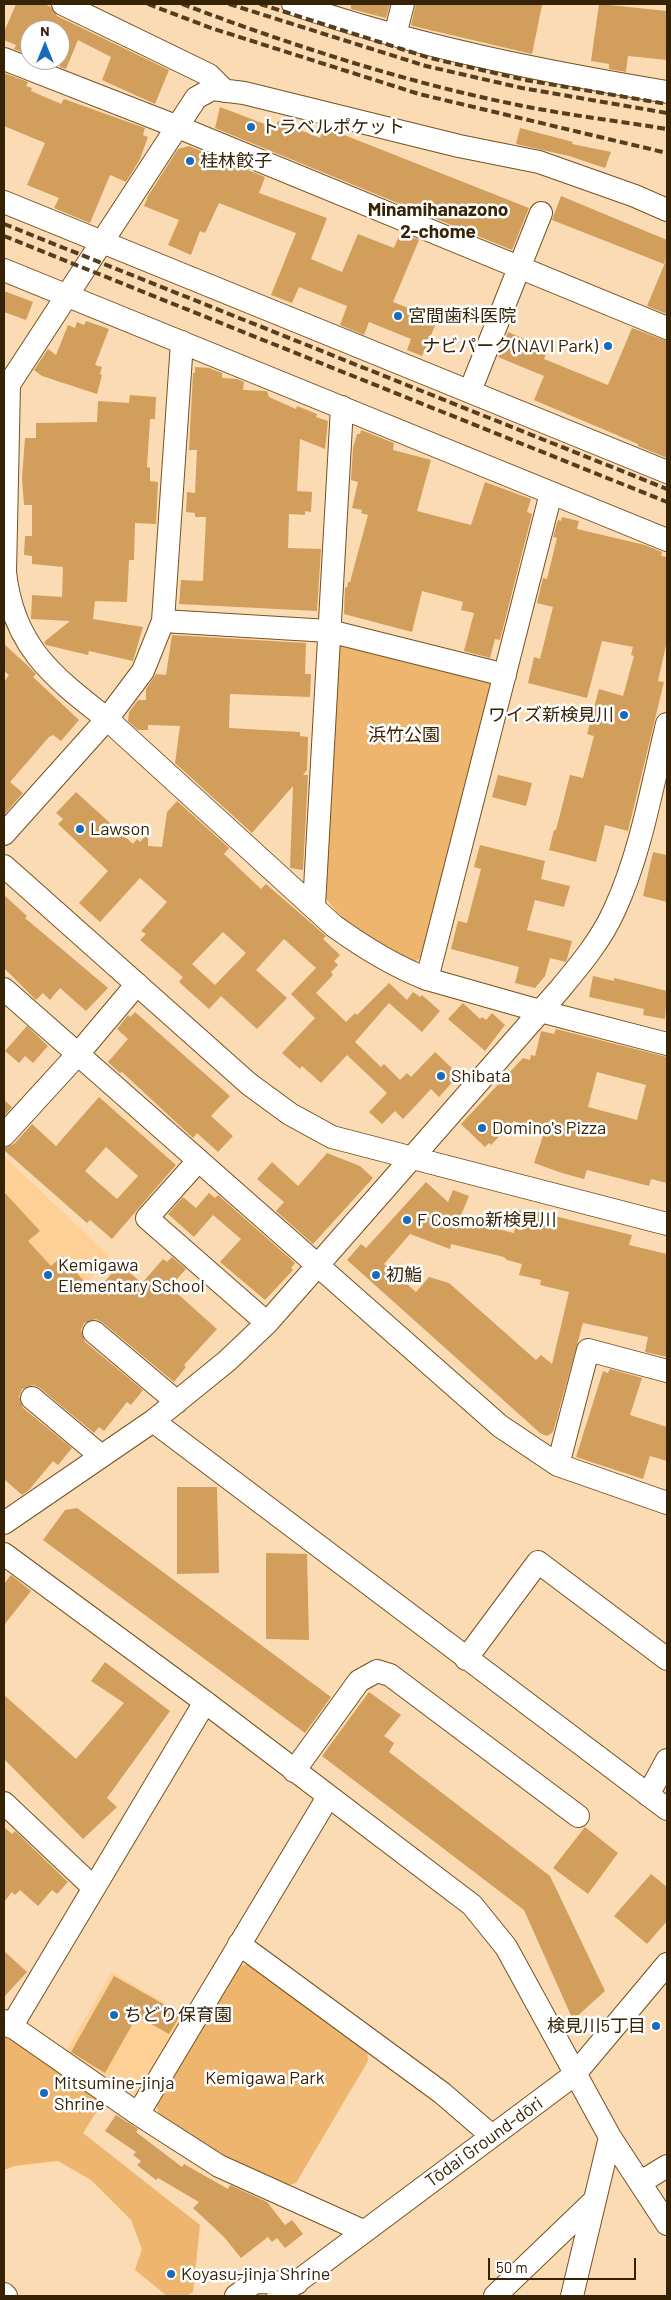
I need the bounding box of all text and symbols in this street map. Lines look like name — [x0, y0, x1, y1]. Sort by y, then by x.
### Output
north arrow — [20, 20, 70, 70]
text: N — [40, 22, 50, 39]
place label: トラベルポケット — [261, 116, 405, 138]
marker: トラベルポケット — [245, 121, 257, 133]
place label: 桂林餃子 — [200, 150, 272, 172]
marker: 桂林餃子 — [184, 155, 196, 167]
district label: Minamihanazono 2-chome — [368, 199, 508, 243]
place label: 宮間歯科医院 — [408, 305, 516, 327]
marker: 宮間歯科医院 — [392, 310, 404, 322]
place label: ナビパーク(NAVI Park) — [422, 335, 598, 357]
marker: ナビパーク(NAVI Park) — [602, 340, 614, 352]
place label: ワイズ新検見川 — [488, 704, 614, 726]
marker: ワイズ新検見川 — [618, 709, 630, 721]
park label: 浜竹公園 — [368, 724, 440, 746]
place label: Lawson — [90, 818, 150, 840]
marker: Lawson — [74, 823, 86, 835]
place label: Shibata — [451, 1065, 511, 1087]
marker: Shibata — [435, 1070, 447, 1082]
place label: Domino's Pizza — [492, 1117, 606, 1139]
marker: Domino's Pizza — [476, 1122, 488, 1134]
place label: F Cosmo新検見川 — [417, 1209, 557, 1231]
marker: F Cosmo新検見川 — [401, 1214, 413, 1226]
place label: Kemigawa Elementary School — [58, 1254, 205, 1296]
place label: 初鮨 — [386, 1264, 422, 1286]
marker: Kemigawa Elementary School — [42, 1269, 54, 1281]
marker: 初鮨 — [370, 1269, 382, 1281]
place label: ちどり保育園 — [124, 2004, 232, 2026]
marker: ちどり保育園 — [108, 2009, 120, 2021]
place label: 検見川5丁目 — [547, 2015, 646, 2037]
marker: 検見川5丁目 — [650, 2020, 662, 2032]
park label: Kemigawa Park — [205, 2067, 325, 2089]
place label: Mitsumine-jinja Shrine — [54, 2072, 174, 2114]
marker: Mitsumine-jinja Shrine — [38, 2087, 50, 2099]
street label: Tōdai Ground-dōri — [421, 2092, 547, 2192]
scale bar — [491, 2248, 638, 2280]
text: 50 m — [496, 2258, 528, 2276]
place label: Koyasu-jinja Shrine — [181, 2263, 330, 2285]
marker: Koyasu-jinja Shrine — [165, 2268, 177, 2280]

